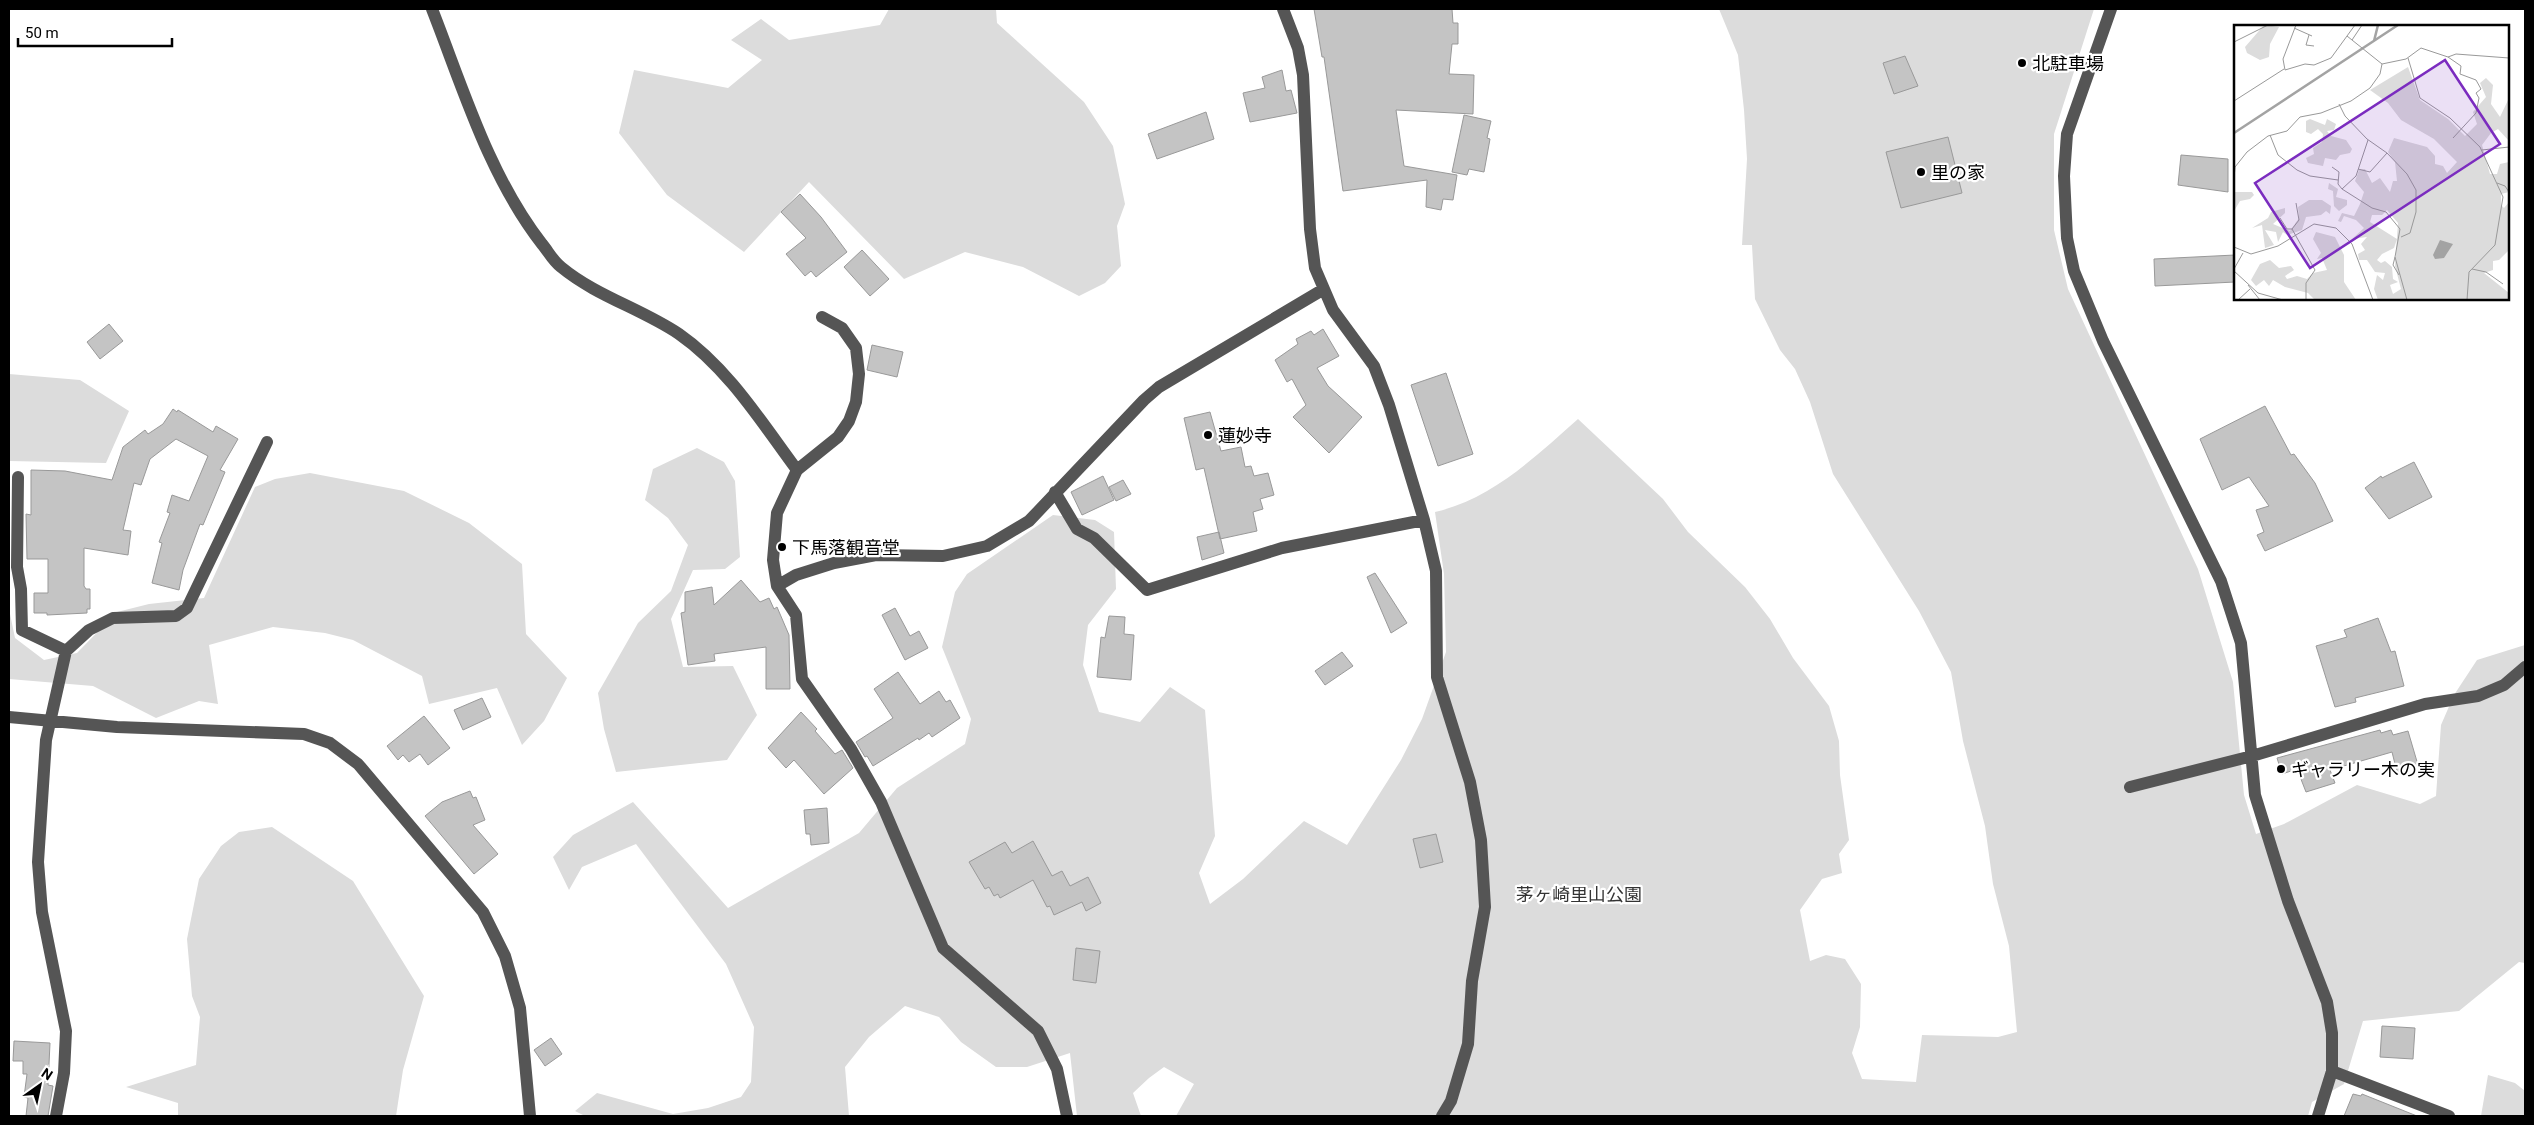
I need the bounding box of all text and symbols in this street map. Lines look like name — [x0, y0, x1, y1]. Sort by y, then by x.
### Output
scale bar — [18, 15, 171, 47]
text: 50 m — [25, 24, 59, 42]
inset map — [2234, 25, 2509, 300]
place label: 北駐車場 — [2032, 53, 2104, 74]
marker: 北駐車場 — [2016, 57, 2028, 69]
place label: 里の家 — [1931, 162, 1985, 183]
marker: 里の家 — [1915, 166, 1927, 178]
place label: 蓮妙寺 — [1218, 425, 1272, 446]
marker: 蓮妙寺 — [1202, 429, 1214, 441]
place label: 下馬落観音堂 — [792, 537, 900, 558]
marker: 下馬落観音堂 — [776, 541, 788, 553]
place label: ギャラリー木の実 — [2291, 759, 2435, 780]
marker: ギャラリー木の実 — [2275, 763, 2287, 775]
park label: 茅ヶ崎里山公園 — [1516, 884, 1642, 905]
north arrow — [15, 1060, 65, 1110]
text: N — [39, 1065, 56, 1084]

